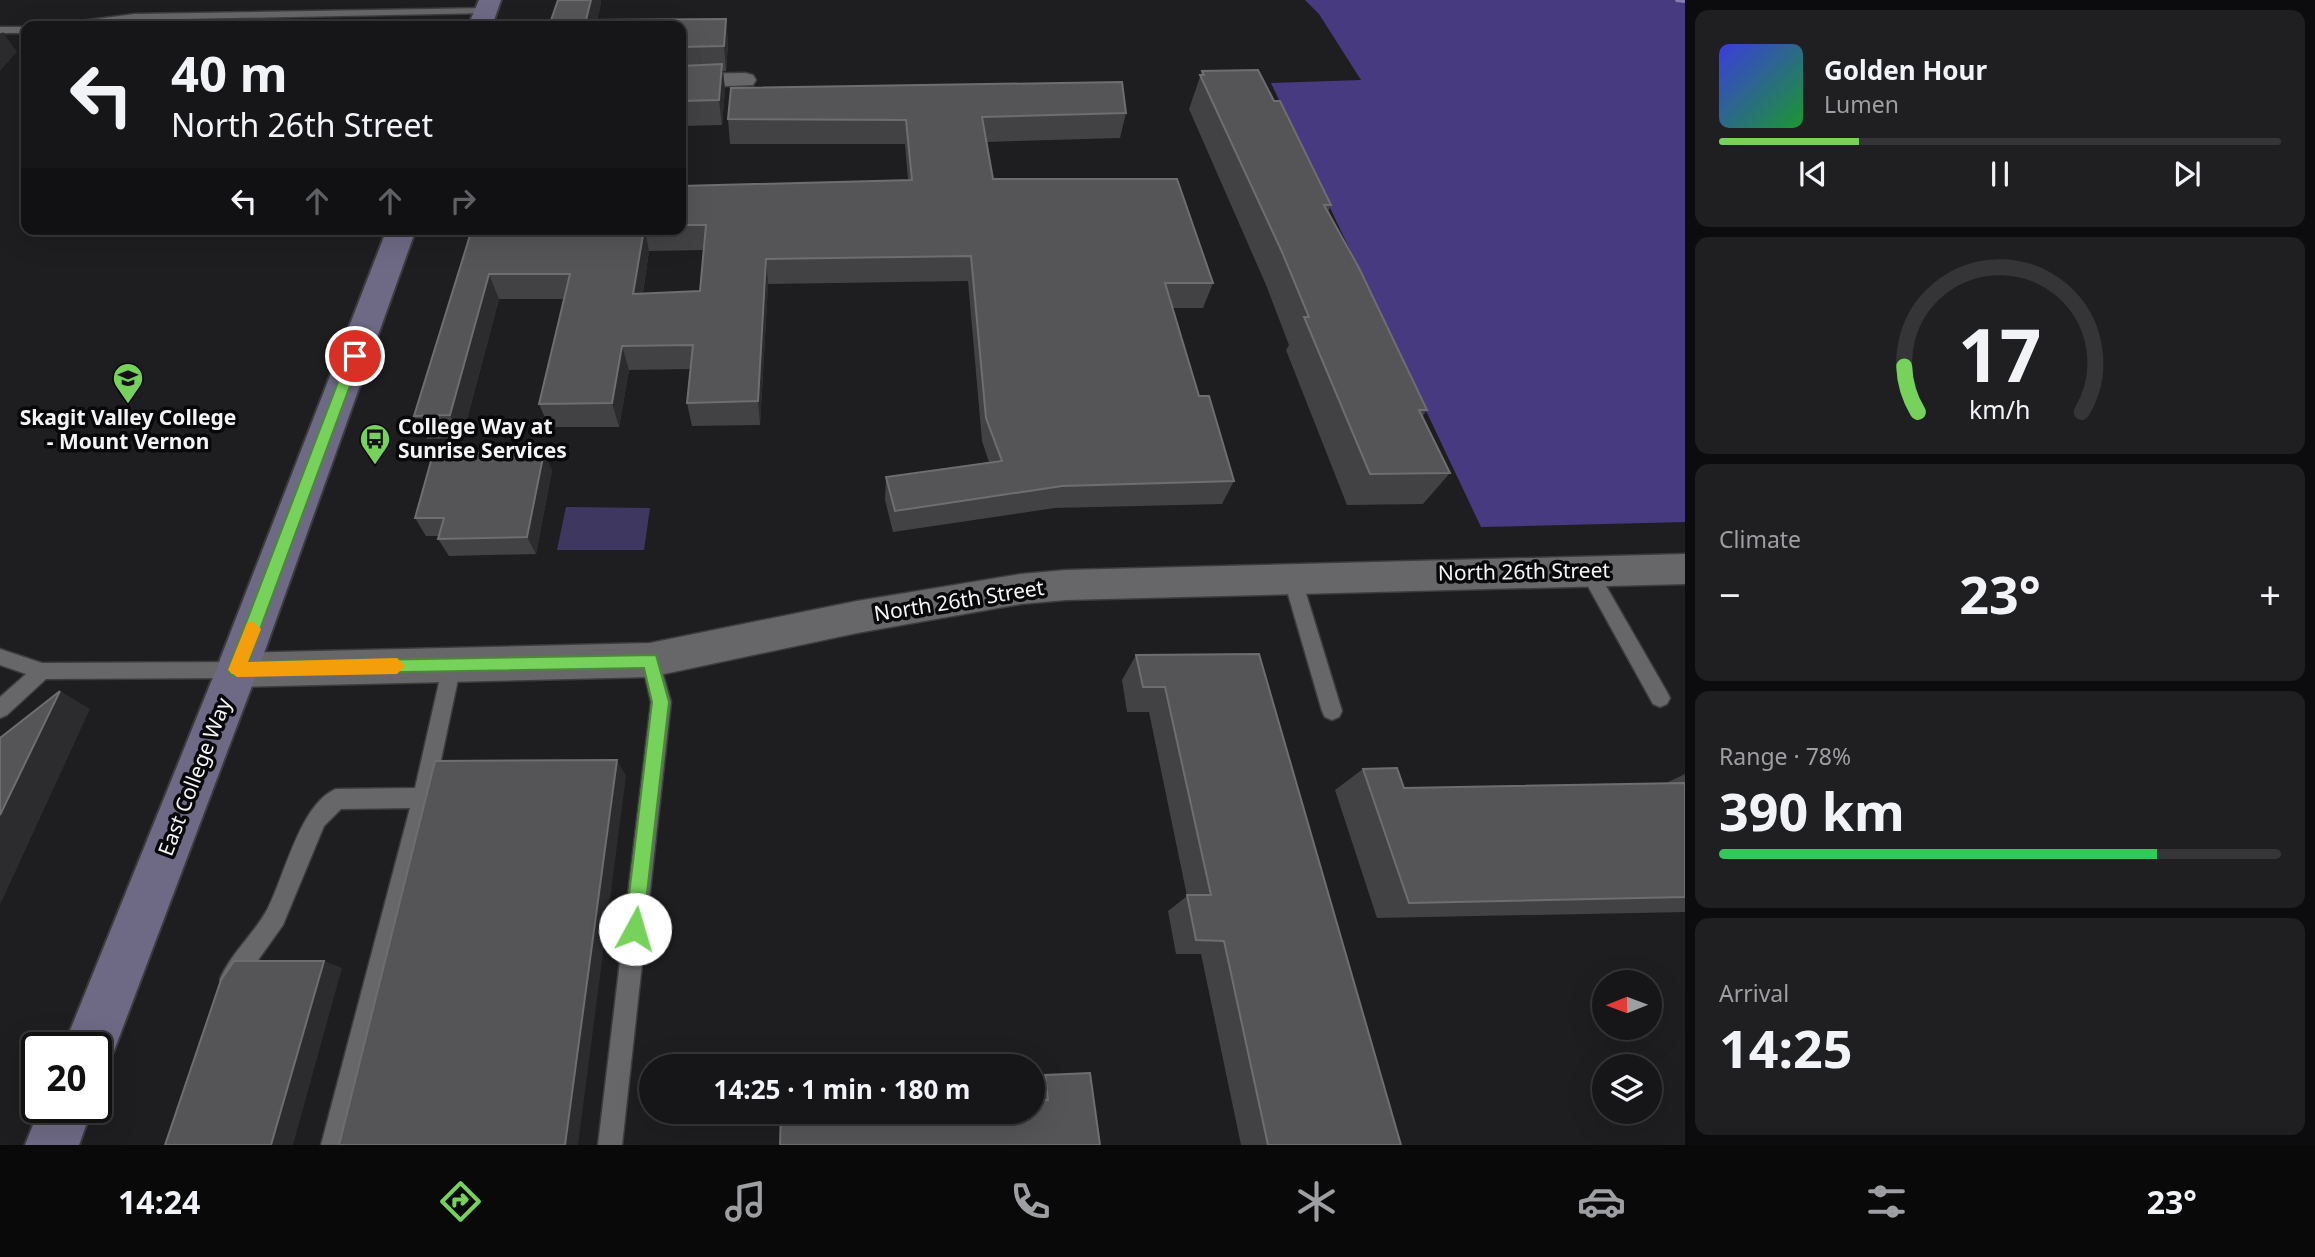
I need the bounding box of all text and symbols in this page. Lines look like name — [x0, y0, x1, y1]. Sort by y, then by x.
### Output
text: 40 m — [171, 40, 288, 106]
icon: left — [56, 49, 147, 140]
text: Golden Hour — [1824, 52, 1987, 88]
text: Lumen — [1824, 88, 1899, 120]
text: North 26th Street — [171, 103, 433, 146]
icon: previous — [1794, 155, 1832, 193]
icon: pause — [1981, 155, 2019, 193]
icon: next — [2168, 155, 2206, 193]
icon: left — [225, 182, 263, 220]
icon: ahead — [298, 182, 336, 220]
icon: ahead — [371, 182, 409, 220]
icon: right — [444, 182, 482, 220]
text: 17 — [1958, 304, 2042, 403]
pin — [325, 326, 385, 386]
icon: arrive — [336, 337, 374, 375]
school or university icon: Skagit Valley College - Mount Vernon — [111, 361, 145, 405]
text: km/h — [1969, 391, 2031, 425]
place label: Skagit Valley College - Mount Vernon — [20, 403, 236, 455]
place label: College Way at Sunrise Services — [398, 412, 567, 464]
bus stop icon: College Way at Sunrise Services — [358, 422, 392, 466]
text: Climate — [1719, 523, 1801, 555]
street label: North 26th Street — [1438, 555, 1611, 586]
text: 23° — [1959, 558, 2041, 629]
text: − — [1719, 568, 1741, 620]
text: + — [2259, 568, 2281, 620]
street label: North 26th Street — [872, 573, 1046, 627]
street label: East College Way — [151, 693, 237, 860]
text: Range · 78% — [1719, 740, 1851, 772]
text: 390 km — [1719, 775, 1905, 846]
position arrow — [598, 892, 672, 966]
north arrow — [1592, 970, 1662, 1040]
map controls — [1592, 970, 1662, 1124]
text: Arrival — [1719, 977, 1789, 1009]
text: 14:25 — [1719, 1012, 1853, 1083]
speed limit sign: 20 — [21, 1032, 112, 1123]
button: layers — [1592, 1054, 1662, 1124]
text: 14:25 · 1 min · 180 m — [714, 1071, 970, 1107]
icon: directions — [436, 1177, 485, 1226]
icon: music — [721, 1177, 770, 1226]
icon: phone — [1006, 1177, 1055, 1226]
icon: climate — [1292, 1177, 1341, 1226]
icon: car — [1577, 1177, 1626, 1226]
icon: filters — [1862, 1177, 1911, 1226]
text: 14:24 — [118, 1180, 200, 1223]
text: 23° — [2147, 1180, 2197, 1223]

